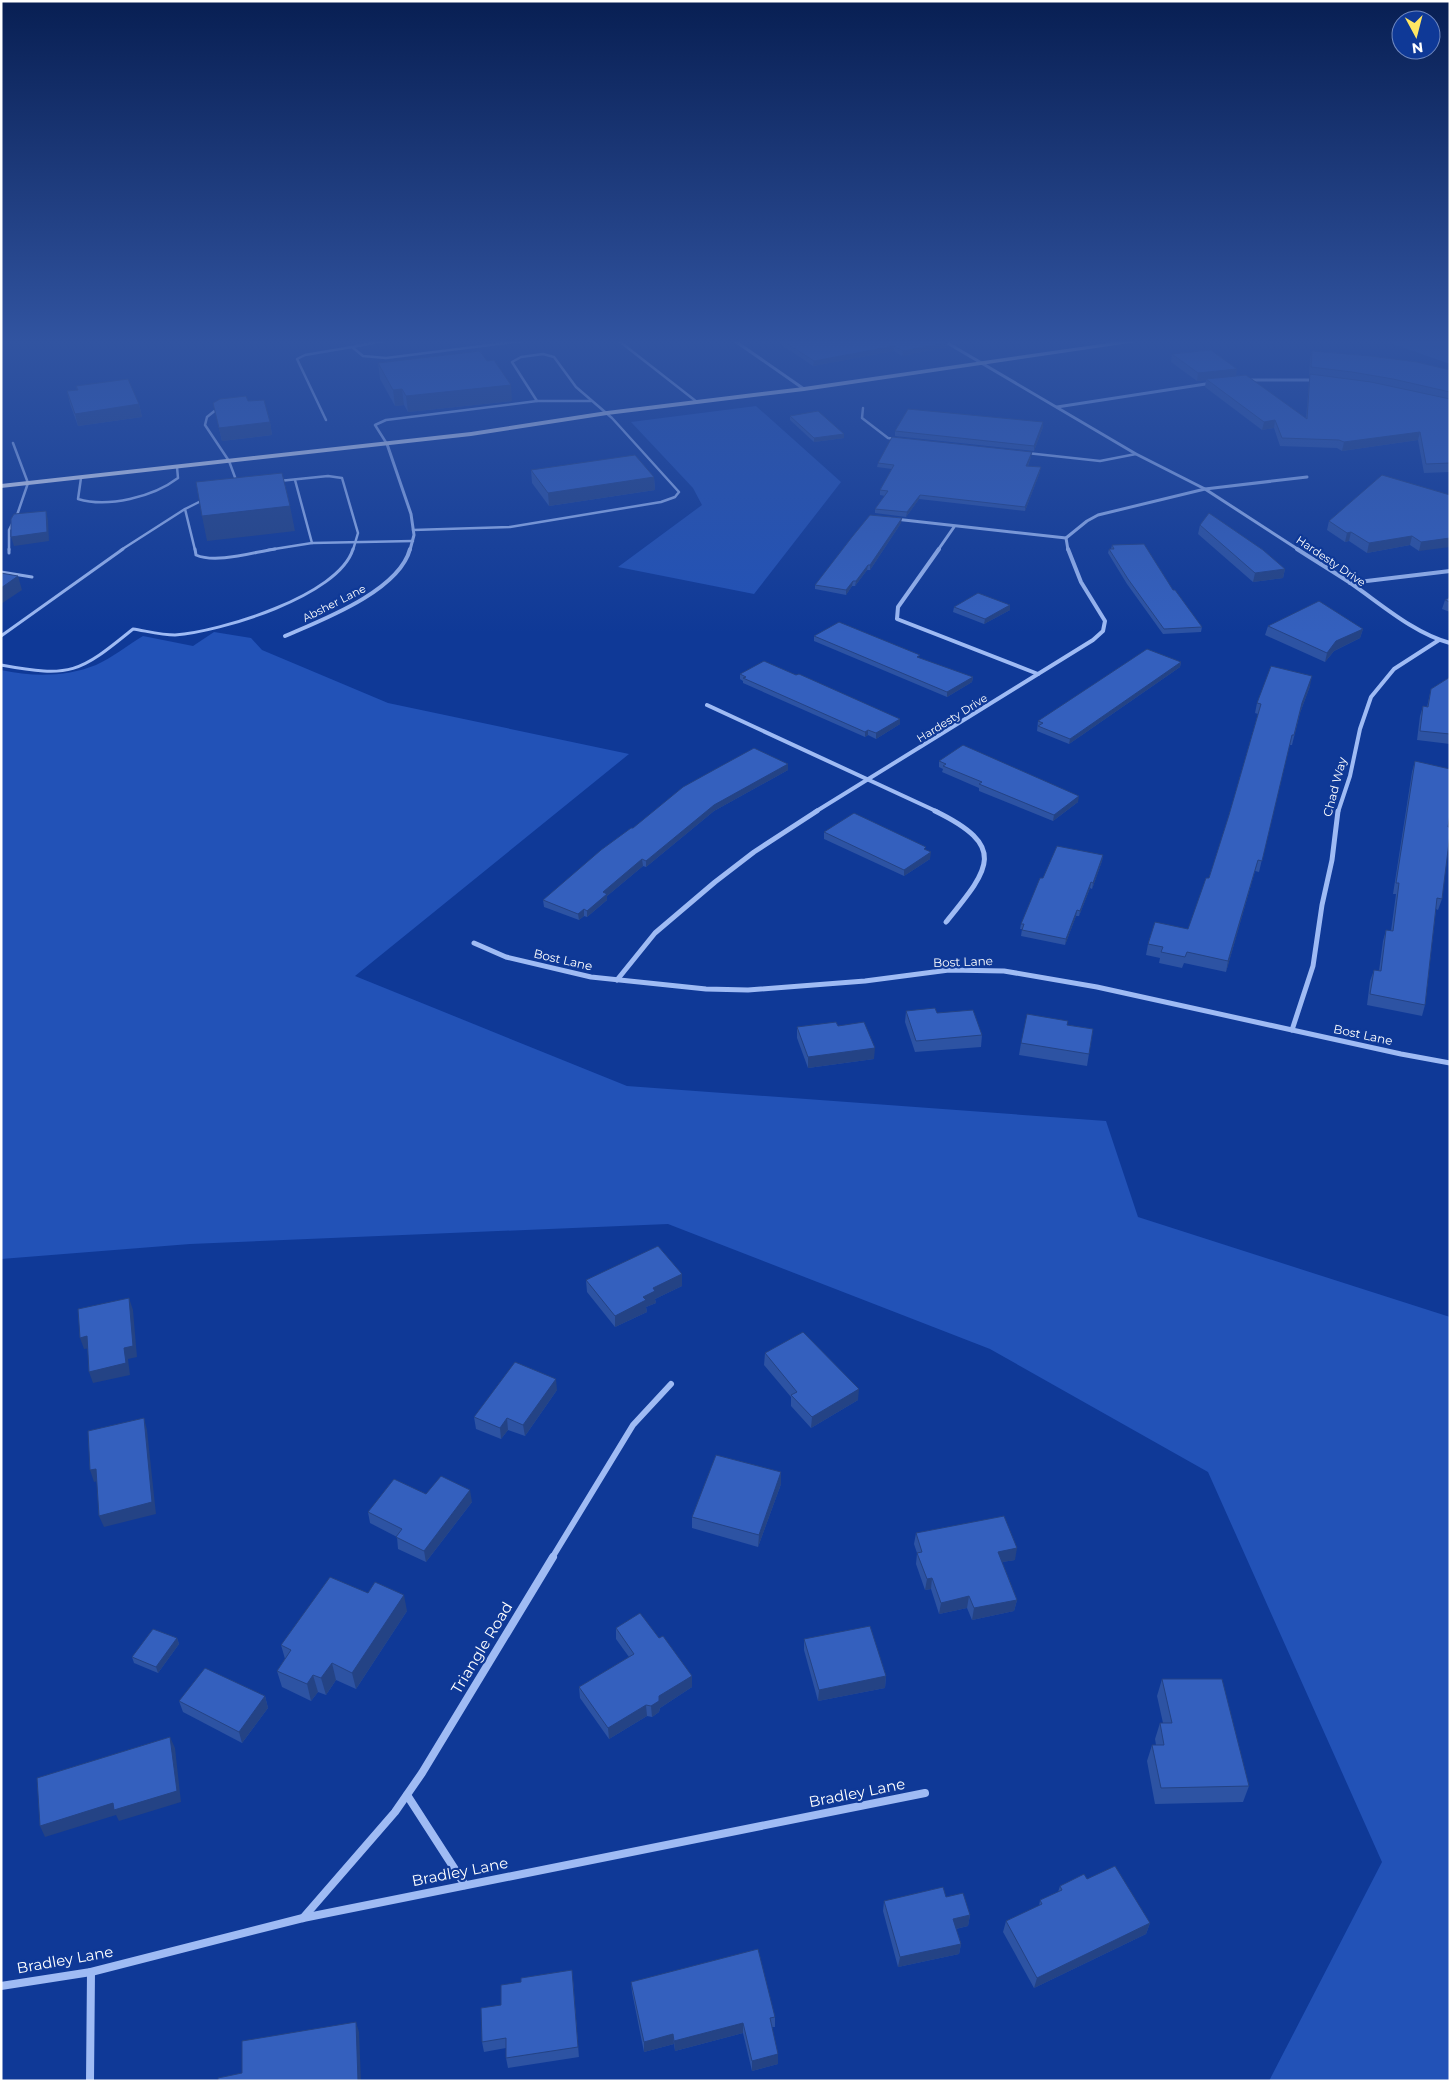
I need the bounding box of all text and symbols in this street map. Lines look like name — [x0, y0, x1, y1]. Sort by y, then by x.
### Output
north arrow — [1391, 10, 1441, 60]
text: N — [1411, 38, 1424, 58]
street label: Hardesty Drive — [1294, 533, 1369, 590]
street label: Absher Lane — [300, 581, 368, 625]
street label: Hardesty Drive — [914, 690, 990, 745]
street label: Chad Way — [1319, 755, 1350, 818]
street label: Bost Lane — [532, 945, 594, 974]
street label: Bost Lane — [933, 953, 993, 970]
street label: Bost Lane — [1332, 1021, 1394, 1048]
street label: Triangle Road — [447, 1598, 516, 1697]
street label: Bradley Lane — [807, 1774, 907, 1811]
street label: Bradley Lane — [410, 1853, 510, 1890]
street label: Bradley Lane — [15, 1942, 115, 1977]

